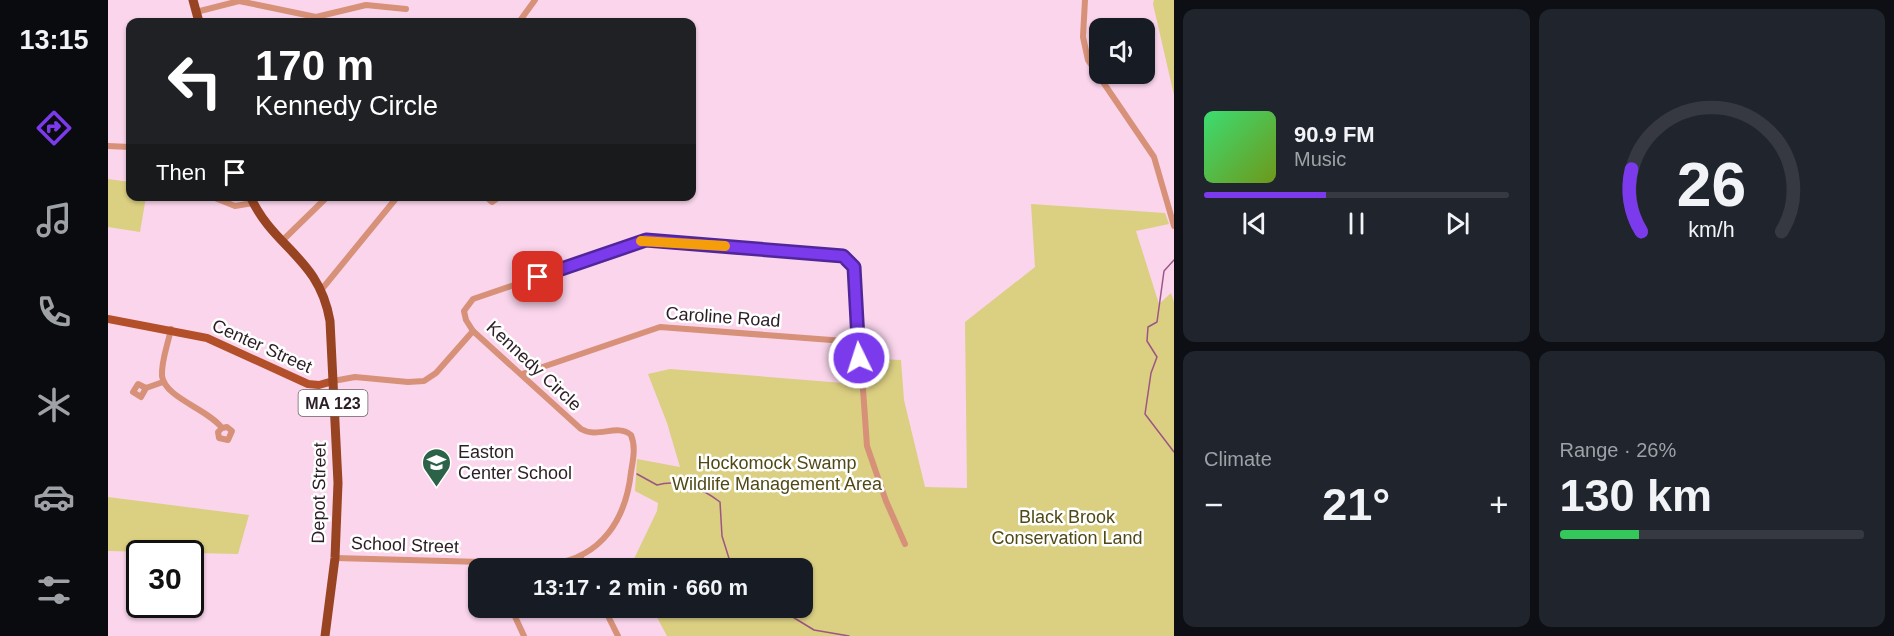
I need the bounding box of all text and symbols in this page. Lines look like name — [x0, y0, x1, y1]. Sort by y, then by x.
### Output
map controls — [1089, 18, 1155, 84]
button: sound — [1089, 18, 1155, 84]
text: 13:15 — [19, 25, 89, 55]
icon: left — [156, 42, 234, 120]
text: 170 m — [255, 42, 374, 89]
text: Kennedy Circle — [255, 91, 438, 121]
icon: directions — [33, 107, 75, 149]
text: 90.9 FM — [1294, 122, 1375, 147]
text: Music — [1294, 148, 1346, 170]
text: 26 — [1677, 151, 1746, 220]
icon: arrive — [218, 156, 251, 189]
text: Then — [156, 160, 206, 185]
icon: music — [33, 199, 75, 241]
icon: previous — [1238, 207, 1271, 240]
icon: pause — [1340, 207, 1373, 240]
icon: next — [1441, 207, 1474, 240]
text: km/h — [1689, 219, 1735, 243]
pin — [512, 251, 563, 302]
icon: arrive — [521, 260, 554, 293]
icon: phone — [33, 291, 75, 333]
street label: Caroline Road — [665, 303, 781, 331]
street label: Center Street — [209, 315, 315, 377]
street label: Kennedy Circle — [483, 317, 585, 415]
position arrow — [827, 326, 891, 390]
icon: climate — [33, 384, 75, 426]
road number: MA 123 — [298, 390, 368, 416]
text: Range · 26% — [1560, 439, 1676, 461]
street label: Depot Street — [308, 442, 330, 544]
place label: Easton Center School — [458, 442, 572, 483]
school or university icon: Easton Center School — [421, 446, 453, 488]
text: Climate — [1204, 448, 1272, 470]
park label: Hockomock Swamp Wildlife Management Area — [672, 453, 883, 494]
text: 130 km — [1560, 470, 1712, 521]
icon: car — [33, 476, 75, 518]
text: 21° — [1322, 479, 1390, 530]
text: − — [1204, 486, 1223, 523]
text: + — [1489, 486, 1509, 523]
park label: Black Brook Conservation Land — [991, 507, 1143, 548]
street label: School Street — [351, 533, 459, 557]
speed limit sign: 30 — [126, 540, 204, 618]
icon: filters — [33, 569, 75, 611]
text: 13:17 · 2 min · 660 m — [533, 575, 748, 600]

